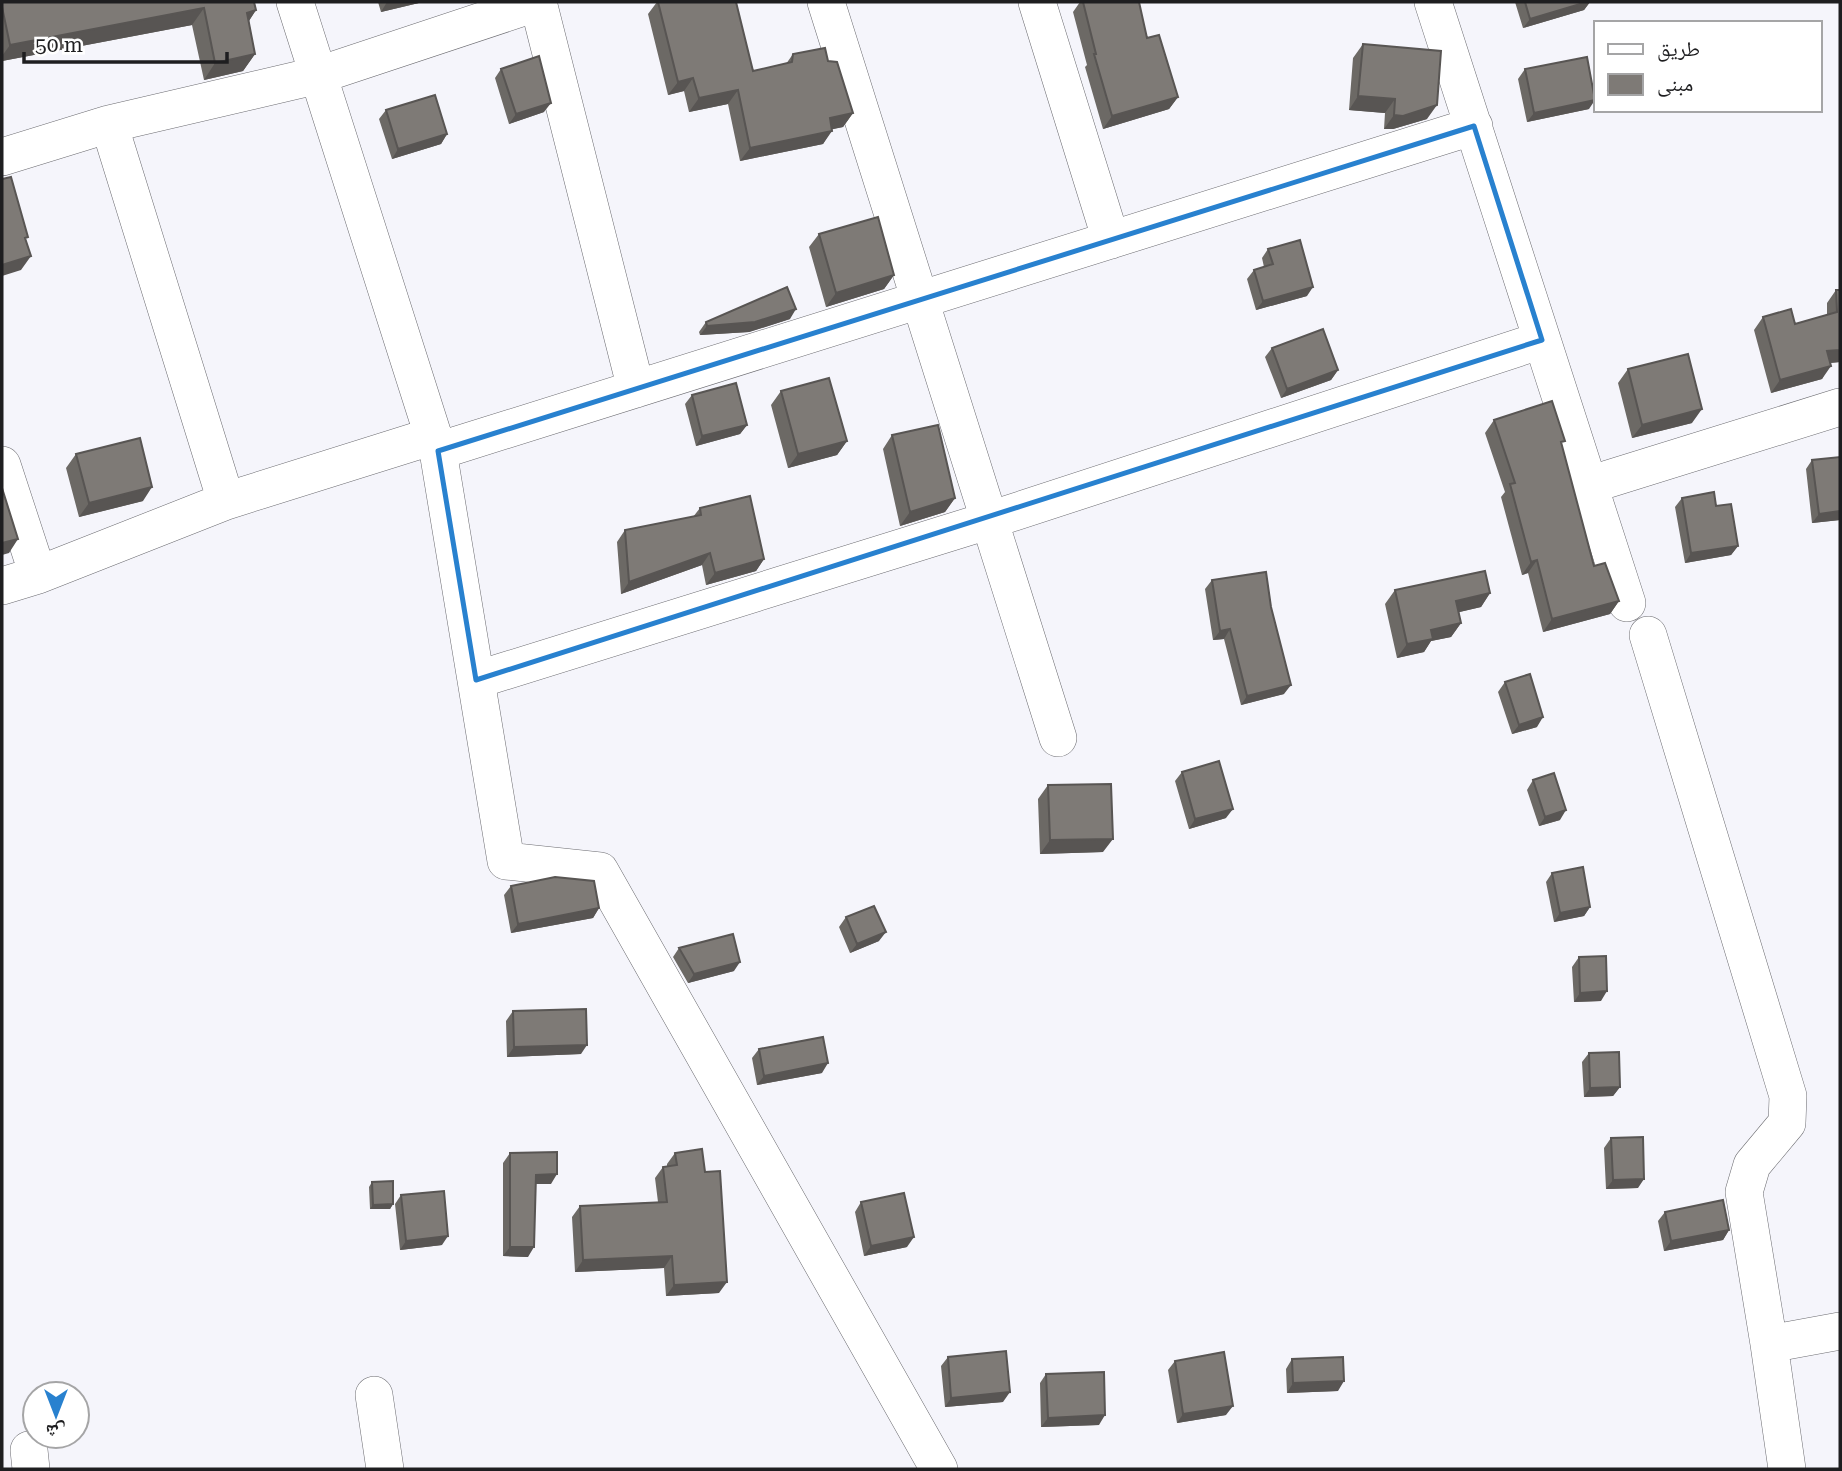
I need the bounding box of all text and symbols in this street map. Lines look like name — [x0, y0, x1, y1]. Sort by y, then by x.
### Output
scale bar — [24, 21, 228, 65]
legend — [1594, 21, 1821, 112]
text: 50 m — [35, 33, 83, 57]
text: طريق — [1657, 37, 1700, 62]
text: مبنى — [1657, 72, 1693, 97]
north arrow — [21, 1380, 91, 1450]
text: ش — [46, 1420, 66, 1443]

